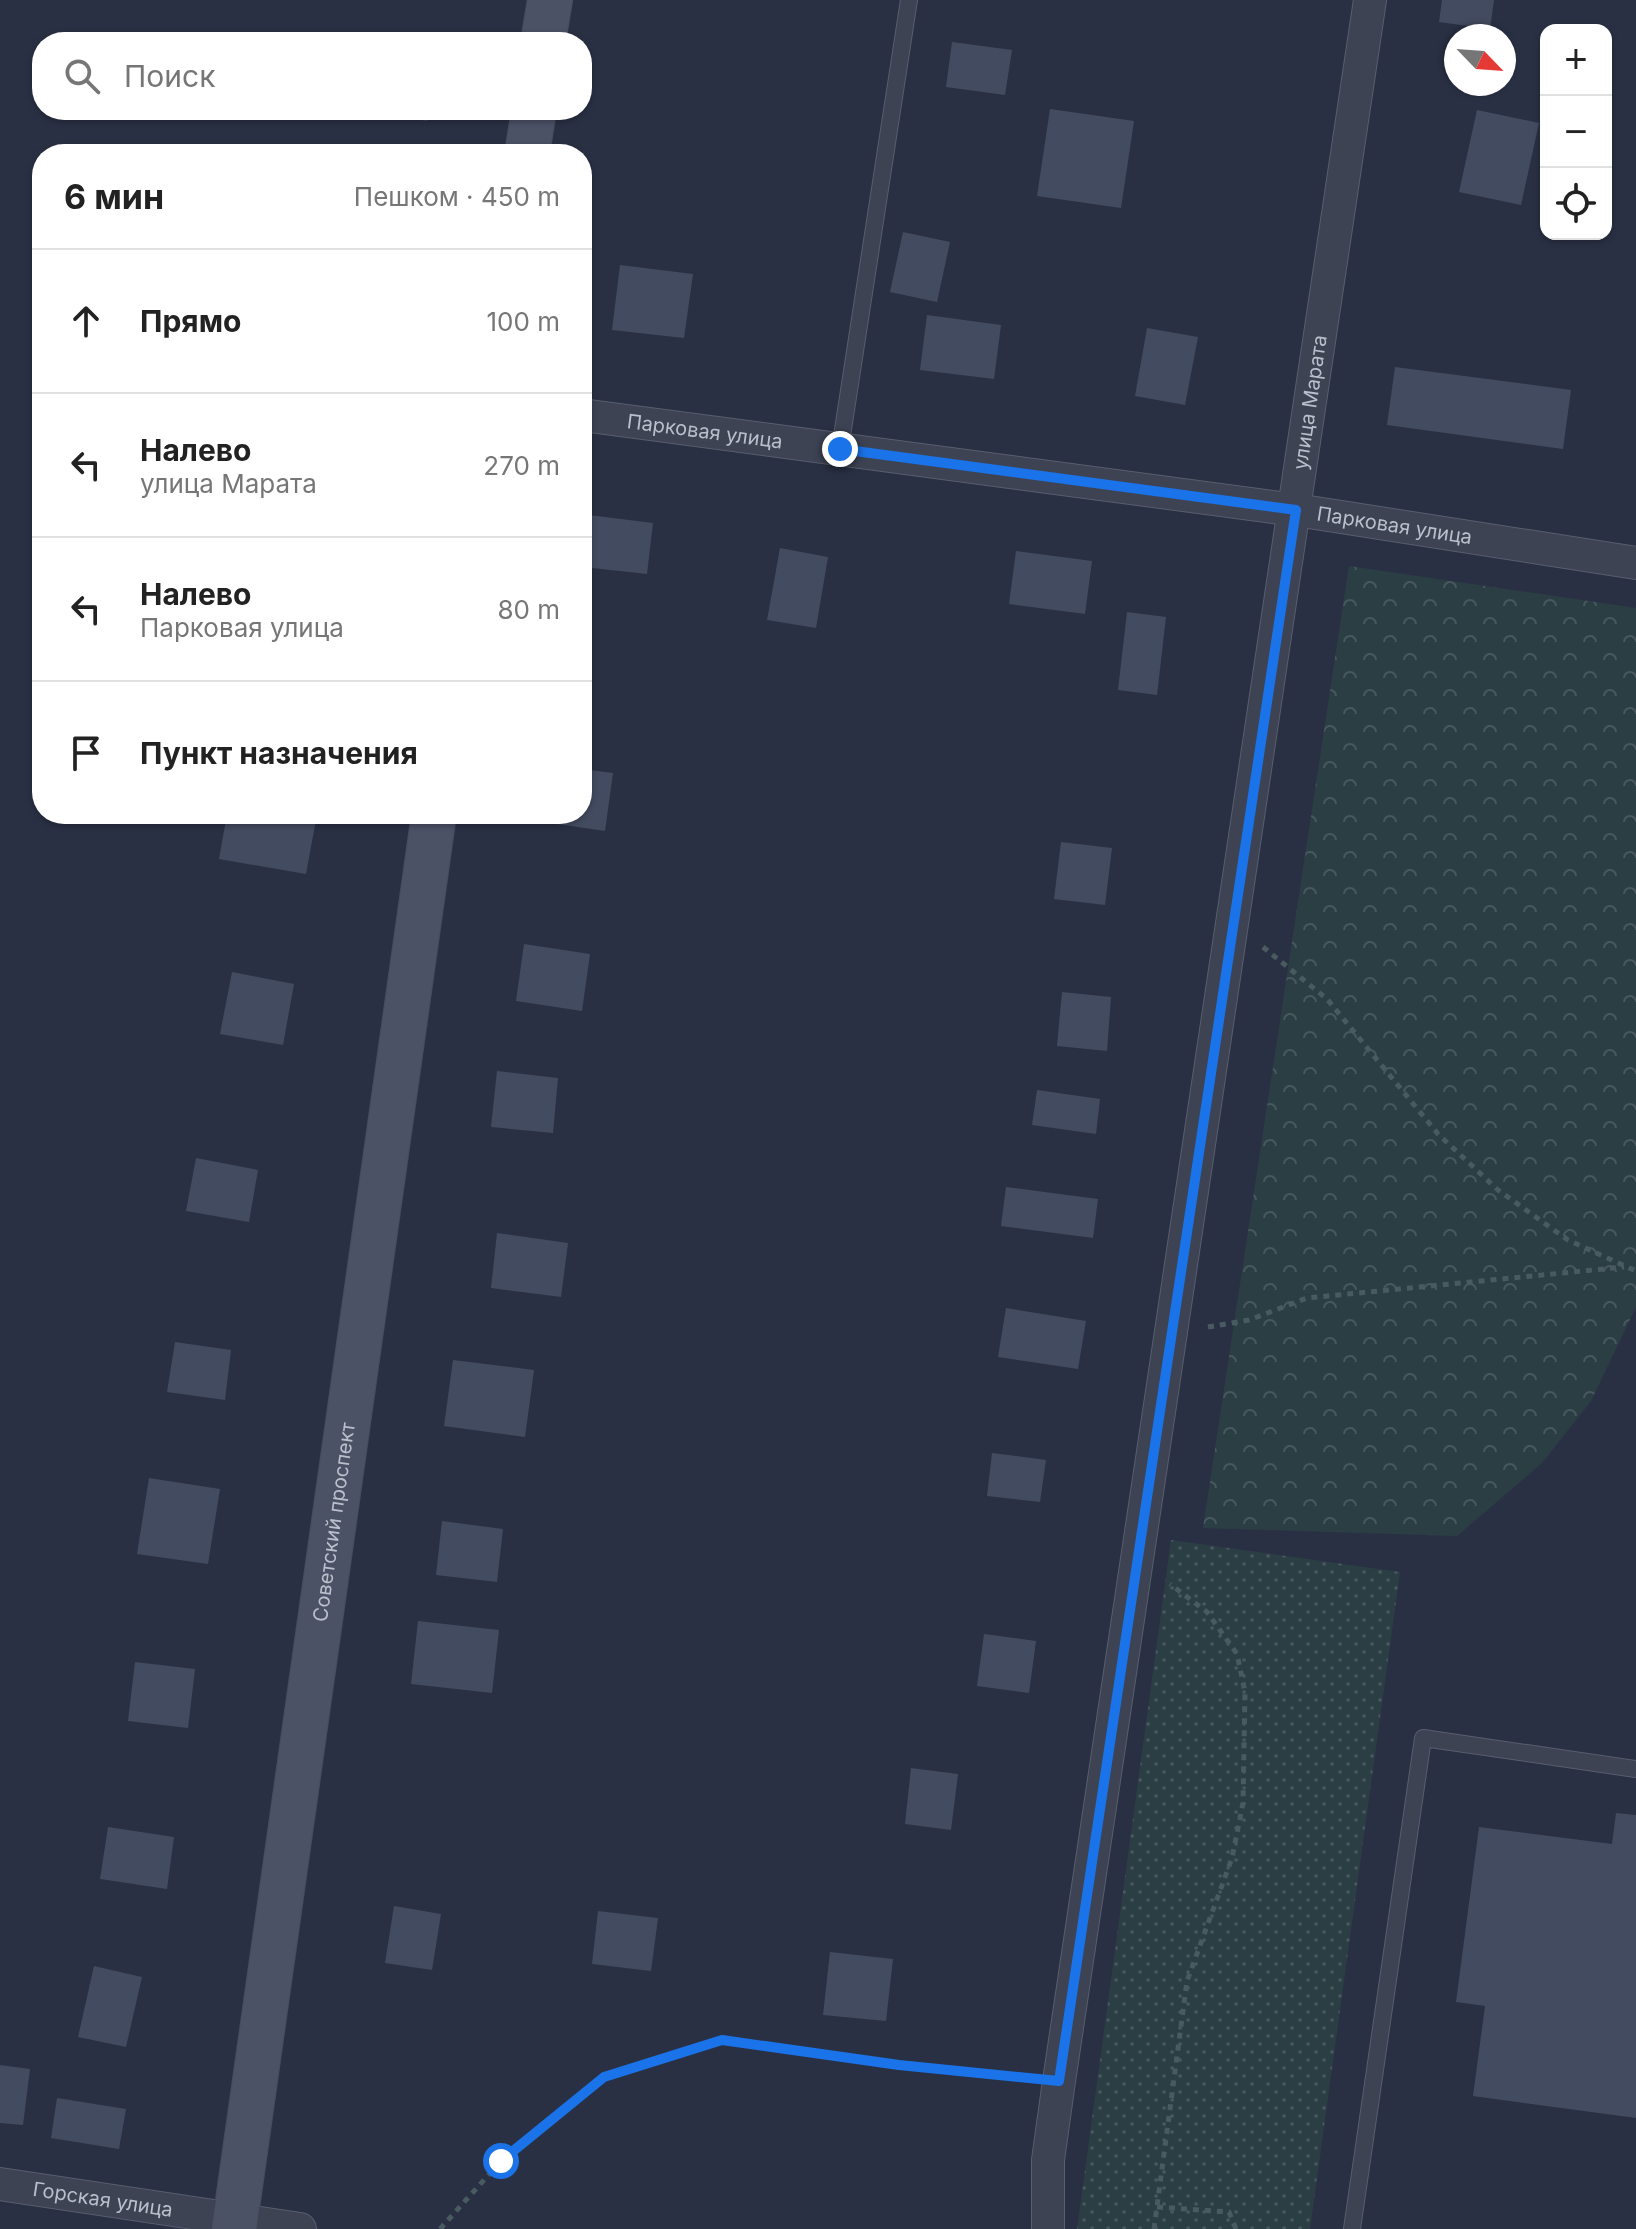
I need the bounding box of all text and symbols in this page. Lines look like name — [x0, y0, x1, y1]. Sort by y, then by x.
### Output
north arrow — [1444, 24, 1516, 96]
map controls — [1540, 24, 1612, 240]
button: + — [1540, 24, 1612, 96]
search box — [32, 32, 592, 120]
icon: search — [60, 54, 104, 98]
text: Поиск — [124, 58, 215, 94]
button: − — [1540, 96, 1612, 168]
button: locate — [1540, 168, 1612, 240]
text: 6 мин — [64, 176, 164, 217]
text: Пешком · 450 m — [354, 181, 560, 212]
icon: ahead — [64, 299, 108, 343]
text: Прямо — [140, 303, 241, 339]
text: 100 m — [487, 306, 560, 337]
street label: улица Марата — [1288, 333, 1332, 471]
street label: Парковая улица — [626, 409, 784, 454]
route end — [822, 431, 858, 467]
text: Налево — [140, 432, 252, 468]
icon: left — [64, 443, 108, 487]
text: 270 m — [483, 450, 560, 481]
text: улица Марата — [140, 468, 317, 499]
street label: Парковая улица — [1315, 501, 1474, 549]
text: Налево — [140, 576, 252, 612]
icon: left — [64, 587, 108, 631]
text: 80 m — [497, 594, 560, 625]
text: Парковая улица — [140, 612, 344, 643]
icon: arrive — [64, 731, 108, 775]
text: Пункт назначения — [140, 735, 418, 771]
street label: Советский проспект — [308, 1420, 360, 1623]
route start — [483, 2143, 519, 2179]
street label: Горская улица — [31, 2177, 175, 2222]

